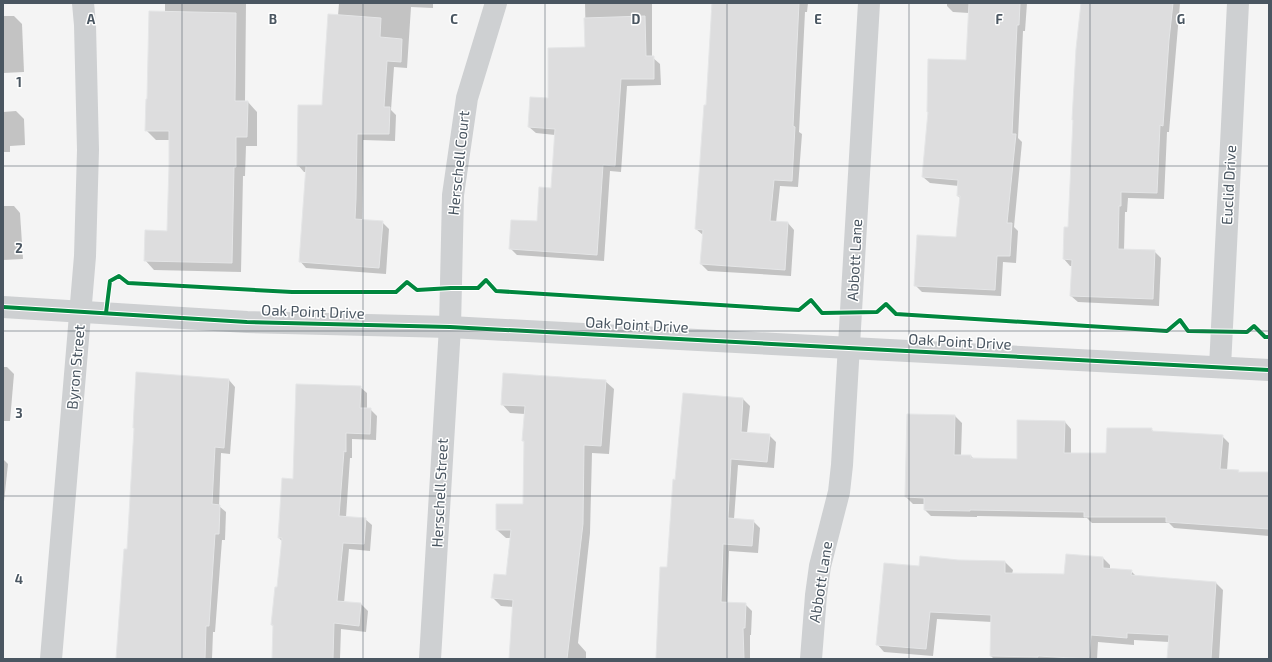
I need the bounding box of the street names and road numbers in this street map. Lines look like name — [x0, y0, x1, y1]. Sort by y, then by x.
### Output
street label: Herschell Court — [444, 109, 472, 216]
street label: Euclid Drive — [1217, 145, 1239, 225]
street label: Abbott Lane — [843, 218, 865, 302]
street label: Oak Point Drive — [261, 300, 365, 322]
street label: Oak Point Drive — [585, 312, 689, 336]
street label: Byron Street — [62, 323, 88, 410]
street label: Oak Point Drive — [908, 329, 1012, 353]
street label: Herschell Street — [427, 438, 451, 548]
street label: Abbott Lane — [805, 540, 835, 624]

